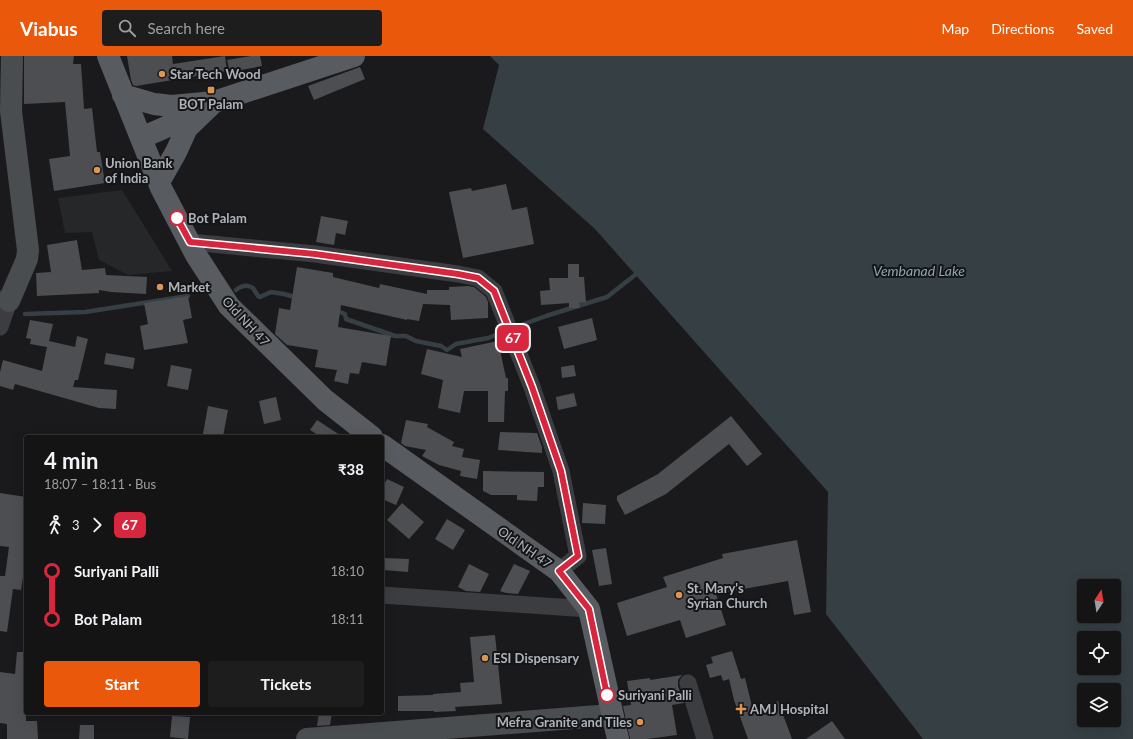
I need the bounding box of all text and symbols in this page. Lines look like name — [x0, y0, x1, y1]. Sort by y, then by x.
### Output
search box — [102, 10, 382, 46]
text: Viabus — [20, 17, 78, 40]
icon: search — [116, 17, 138, 39]
text: Search here — [148, 19, 225, 37]
text: Map — [942, 20, 969, 37]
text: Directions — [991, 20, 1054, 37]
text: Saved — [1076, 20, 1113, 37]
place label: Star Tech Wood — [170, 66, 261, 82]
marker: Star Tech Wood — [157, 69, 167, 79]
marker: BOT Palam — [206, 85, 216, 95]
place label: BOT Palam — [179, 96, 243, 112]
place label: Union Bank of India — [105, 155, 172, 186]
marker: Union Bank of India — [92, 165, 102, 175]
marker: Bot Palam — [169, 210, 185, 226]
place label: Bot Palam — [188, 210, 247, 226]
water label: Vembanad Lake — [873, 262, 965, 279]
place label: Market — [168, 279, 210, 295]
marker: Market — [155, 282, 165, 292]
street label: Old NH 47 — [219, 293, 273, 350]
line badge: 67 — [495, 325, 531, 351]
text: 67 — [505, 329, 521, 346]
text: 4 min — [44, 447, 99, 474]
text: ₹38 — [338, 460, 364, 478]
text: 18:07 – 18:11 · Bus — [44, 476, 156, 492]
icon: walk — [44, 514, 66, 536]
icon: forward — [86, 514, 108, 536]
text: 67 — [122, 516, 138, 533]
text: 3 — [72, 517, 80, 533]
street label: Old NH 47 — [495, 523, 555, 572]
text: Suriyani Palli — [74, 562, 159, 580]
text: 18:10 — [331, 563, 364, 579]
north arrow — [1077, 579, 1121, 623]
map controls — [1077, 579, 1121, 727]
place label: St. Mary's Syrian Church — [687, 580, 767, 611]
marker: St. Mary's Syrian Church — [674, 590, 684, 600]
text: Bot Palam — [74, 610, 142, 628]
text: 18:11 — [331, 611, 364, 627]
button: locate — [1077, 631, 1121, 675]
place label: ESI Dispensary — [493, 650, 579, 666]
marker: ESI Dispensary — [480, 653, 490, 663]
button: Start — [44, 661, 200, 707]
button: Tickets — [208, 661, 364, 707]
button: layers — [1077, 683, 1121, 727]
marker: Suriyani Palli — [599, 687, 615, 703]
place label: Suriyani Palli — [618, 687, 692, 703]
place label: AMJ Hospital — [749, 701, 828, 717]
marker: AMJ Hospital — [735, 703, 747, 715]
place label: Mefra Granite and Tiles — [497, 714, 632, 730]
marker: Mefra Granite and Tiles — [635, 717, 645, 727]

